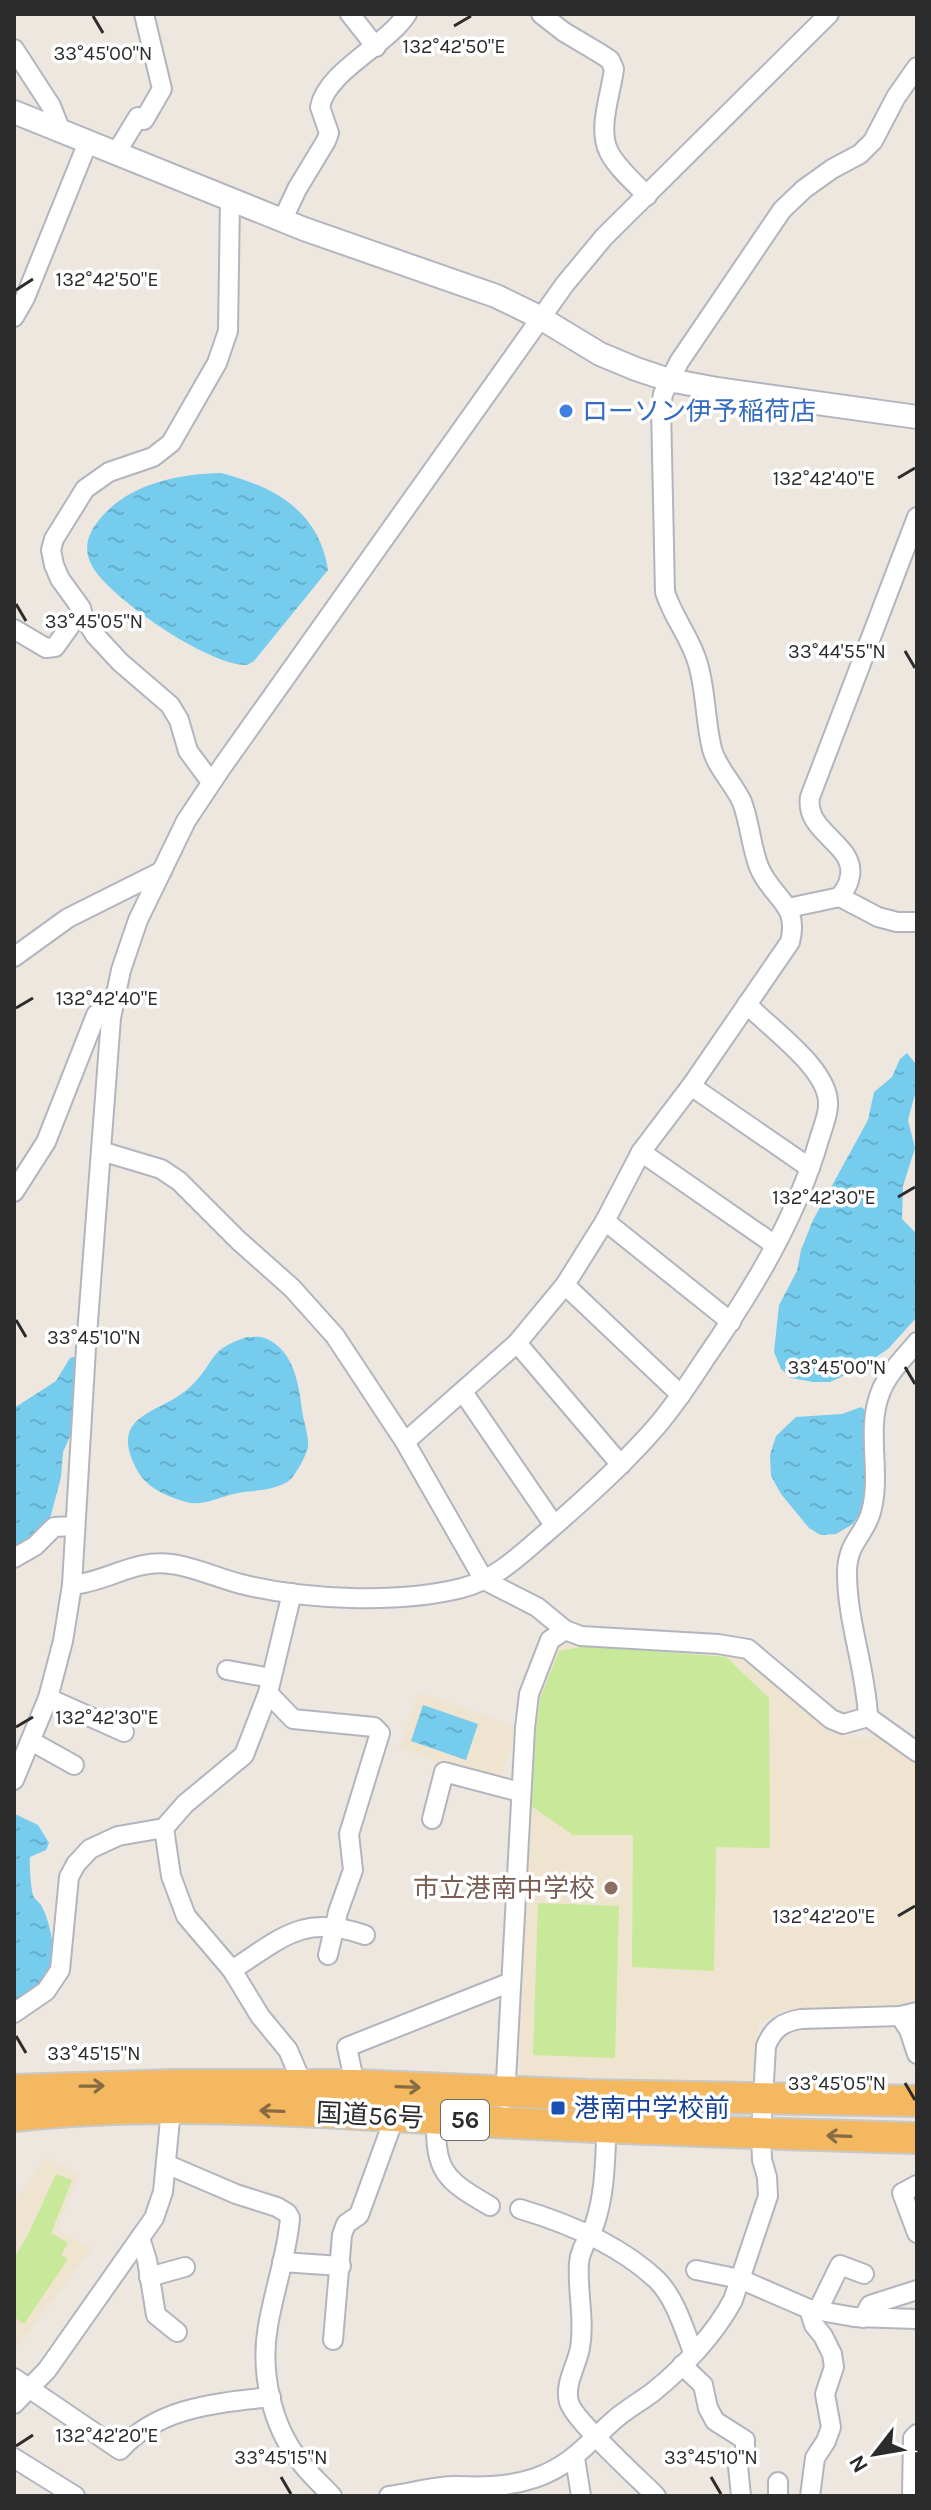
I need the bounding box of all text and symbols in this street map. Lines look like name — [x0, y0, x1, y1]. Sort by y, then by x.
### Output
text: 132°42'50"E — [403, 35, 505, 58]
text: 33°45'00"N — [53, 42, 153, 65]
text: 132°42'50"E — [56, 268, 158, 291]
place label: ローソン伊予稲荷店 — [582, 396, 816, 427]
marker: ローソン伊予稲荷店 — [557, 402, 575, 420]
text: 132°42'40"E — [773, 467, 875, 490]
text: 33°45'05"N — [45, 610, 143, 633]
text: 33°44'55"N — [788, 640, 886, 663]
text: 132°42'40"E — [56, 987, 158, 1010]
text: 132°42'30"E — [772, 1186, 876, 1209]
text: 33°45'10"N — [47, 1326, 141, 1349]
text: 33°45'00"N — [787, 1356, 887, 1379]
text: 132°42'30"E — [55, 1706, 159, 1729]
place label: 市立港南中学校 — [413, 1873, 595, 1904]
marker: 市立港南中学校 — [602, 1879, 620, 1897]
text: 132°42'20"E — [772, 1905, 876, 1928]
text: 33°45'15"N — [47, 2042, 141, 2065]
text: 33°45'05"N — [788, 2072, 886, 2095]
one-way arrow — [78, 2078, 105, 2093]
one-way arrow — [394, 2080, 421, 2095]
place label: 港南中学校前 — [574, 2093, 730, 2124]
street label: 国道56号 — [315, 2097, 424, 2134]
marker: 港南中学校前 — [549, 2099, 567, 2117]
road number: 56 — [441, 2100, 489, 2140]
one-way arrow — [259, 2103, 286, 2118]
one-way arrow — [826, 2128, 853, 2143]
north arrow — [835, 2414, 915, 2494]
text: 132°42'20"E — [55, 2424, 159, 2447]
text: 33°45'15"N — [234, 2446, 328, 2469]
text: 33°45'10"N — [664, 2446, 758, 2469]
text: N — [844, 2450, 874, 2477]

